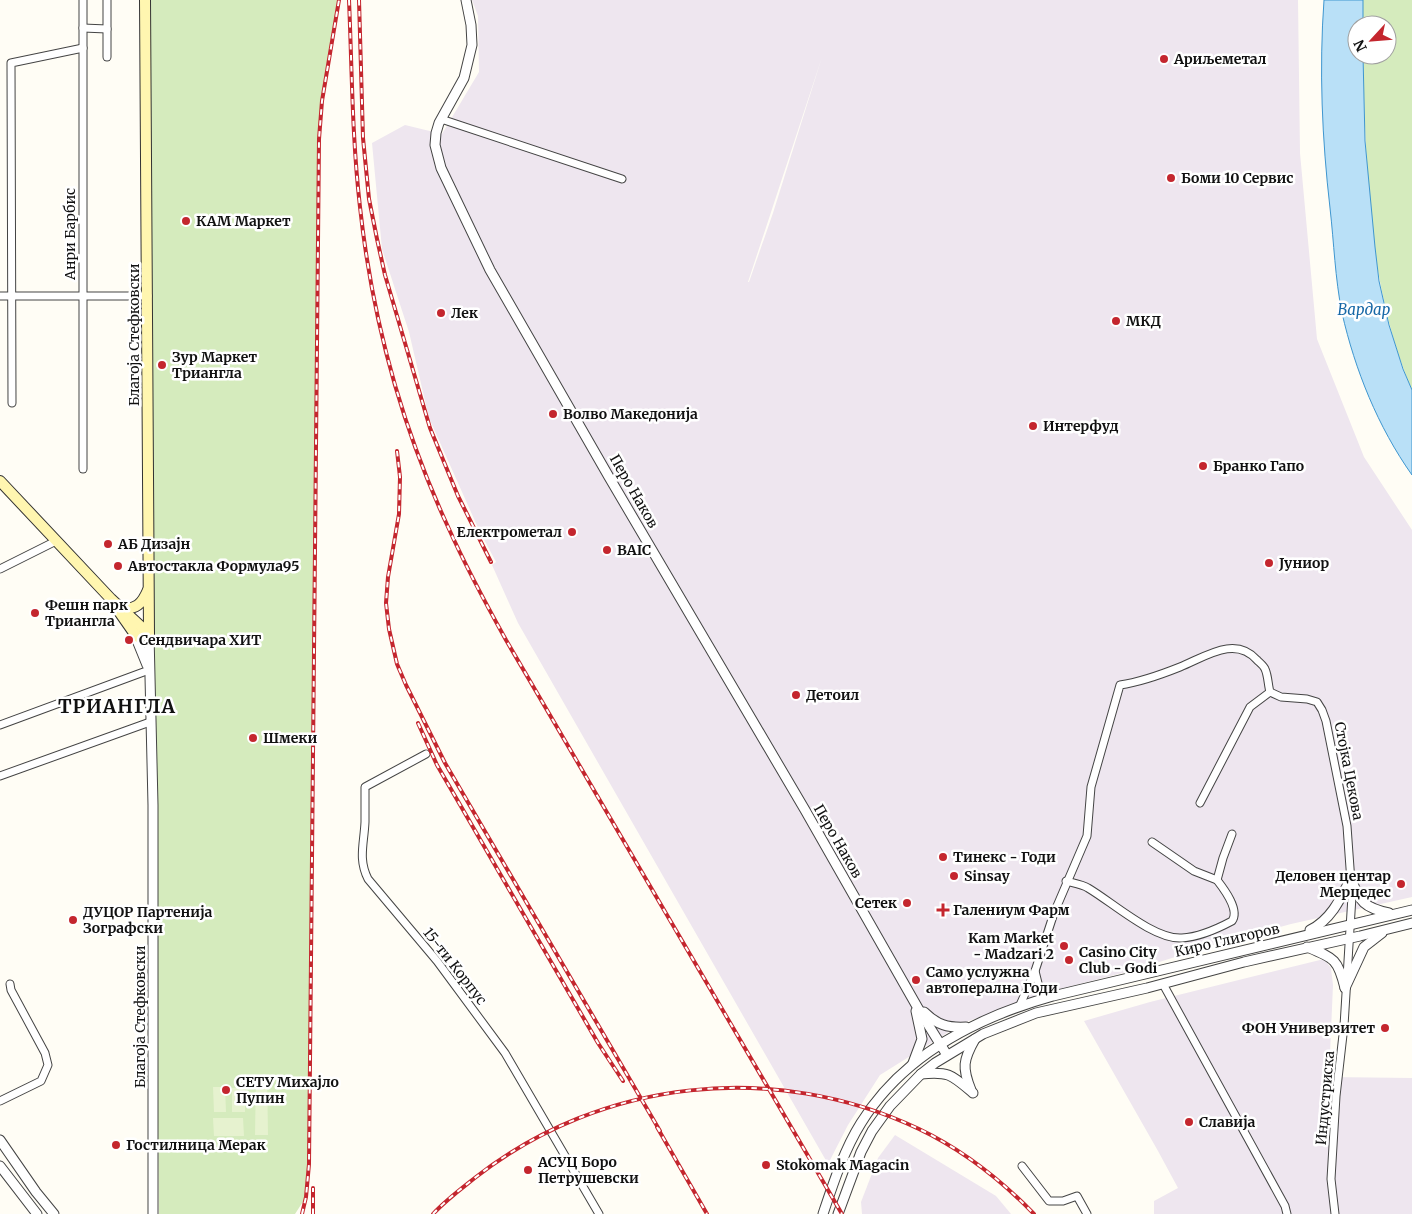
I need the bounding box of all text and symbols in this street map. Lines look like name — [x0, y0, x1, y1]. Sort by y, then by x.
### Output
north arrow — [1347, 15, 1397, 65]
text: N — [1350, 37, 1371, 55]
place label: Ариљеметал — [1173, 50, 1267, 68]
marker: Ариљеметал — [1158, 53, 1170, 65]
place label: Боми 10 Сервис — [1181, 169, 1294, 187]
marker: Боми 10 Сервис — [1165, 172, 1177, 184]
street label: Анри Барбис — [61, 188, 79, 281]
place label: КАМ Маркет — [196, 212, 291, 230]
marker: КАМ Маркет — [180, 215, 192, 227]
street label: Благоја Стефковски — [125, 263, 143, 406]
water label: Вардар — [1338, 300, 1390, 319]
place label: Лек — [451, 304, 479, 322]
marker: Лек — [435, 307, 447, 319]
place label: МКД — [1126, 312, 1161, 330]
marker: МКД — [1110, 315, 1122, 327]
place label: Зур Маркет Триангла — [172, 348, 257, 382]
marker: Зур Маркет Триангла — [156, 359, 168, 371]
place label: Волво Македонија — [563, 405, 698, 423]
marker: Волво Македонија — [547, 408, 559, 420]
place label: Интерфуд — [1043, 417, 1119, 435]
marker: Интерфуд — [1027, 420, 1039, 432]
street label: Перо Наков — [606, 451, 662, 531]
place label: Бранко Гапо — [1213, 457, 1304, 475]
marker: Бранко Гапо — [1197, 460, 1209, 472]
place label: Електрометал — [457, 523, 562, 541]
marker: Електрометал — [566, 526, 578, 538]
place label: АБ Дизајн — [117, 535, 191, 553]
marker: АБ Дизајн — [102, 538, 114, 550]
place label: BAIC — [617, 541, 651, 559]
marker: BAIC — [601, 544, 613, 556]
place label: Јуниор — [1278, 554, 1329, 572]
place label: Автостакла Формула95 — [127, 557, 299, 575]
marker: Јуниор — [1263, 557, 1275, 569]
marker: Автостакла Формула95 — [112, 560, 124, 572]
place label: Фешн парк Триангла — [45, 596, 129, 630]
marker: Фешн парк Триангла — [29, 607, 41, 619]
place label: Сендвичара ХИТ — [139, 631, 261, 649]
marker: Сендвичара ХИТ — [123, 634, 135, 646]
place label: Детоил — [806, 686, 860, 704]
marker: Детоил — [790, 689, 802, 701]
district label: ТРИАНГЛА — [58, 694, 176, 718]
street label: Стојка Цекова — [1331, 720, 1367, 822]
place label: Шмеки — [263, 729, 317, 747]
marker: Шмеки — [247, 732, 259, 744]
street label: Перо Наков — [810, 801, 866, 881]
place label: Тинекс - Годи — [953, 848, 1056, 866]
marker: Тинекс - Годи — [937, 851, 949, 863]
place label: Sinsay — [964, 867, 1010, 885]
place label: Деловен центар Мерцедес — [1275, 867, 1391, 901]
marker: Sinsay — [948, 870, 960, 882]
marker: Деловен центар Мерцедес — [1395, 878, 1407, 890]
place label: Сетек — [855, 894, 898, 912]
marker: Сетек — [901, 897, 913, 909]
place label: Галениум Фарм — [953, 901, 1070, 919]
place label: ДУЦОР Партенија Зографски — [83, 903, 213, 937]
marker: Галениум Фарм — [937, 904, 949, 916]
marker: ДУЦОР Партенија Зографски — [67, 914, 79, 926]
street label: Киро Глигоров — [1173, 919, 1281, 961]
street label: 15-ти Корпус — [419, 924, 491, 1008]
place label: Kam Market - Madzari 2 — [968, 929, 1054, 963]
marker: Kam Market - Madzari 2 — [1058, 940, 1070, 952]
place label: Casino City Club - Godi — [1079, 943, 1158, 977]
street label: Благоја Стефковски — [131, 945, 149, 1088]
marker: Casino City Club - Godi — [1063, 954, 1075, 966]
place label: Само услужна автоперална Годи — [926, 963, 1058, 997]
marker: Само услужна автоперална Годи — [910, 974, 922, 986]
place label: ФОН Универзитет — [1242, 1019, 1375, 1037]
marker: ФОН Универзитет — [1379, 1022, 1391, 1034]
street label: Индустриска — [1312, 1050, 1338, 1146]
place label: СЕТУ Михајло Пупин — [236, 1073, 339, 1107]
marker: СЕТУ Михајло Пупин — [220, 1084, 232, 1096]
place label: Славија — [1199, 1113, 1256, 1131]
marker: Славија — [1183, 1116, 1195, 1128]
place label: Гостилница Мерак — [126, 1136, 267, 1154]
marker: Гостилница Мерак — [110, 1139, 122, 1151]
place label: АСУЦ Боро Петрушевски — [537, 1153, 639, 1187]
place label: Stokomak Magacin — [776, 1156, 910, 1174]
marker: Stokomak Magacin — [760, 1159, 772, 1171]
marker: АСУЦ Боро Петрушевски — [522, 1164, 534, 1176]

